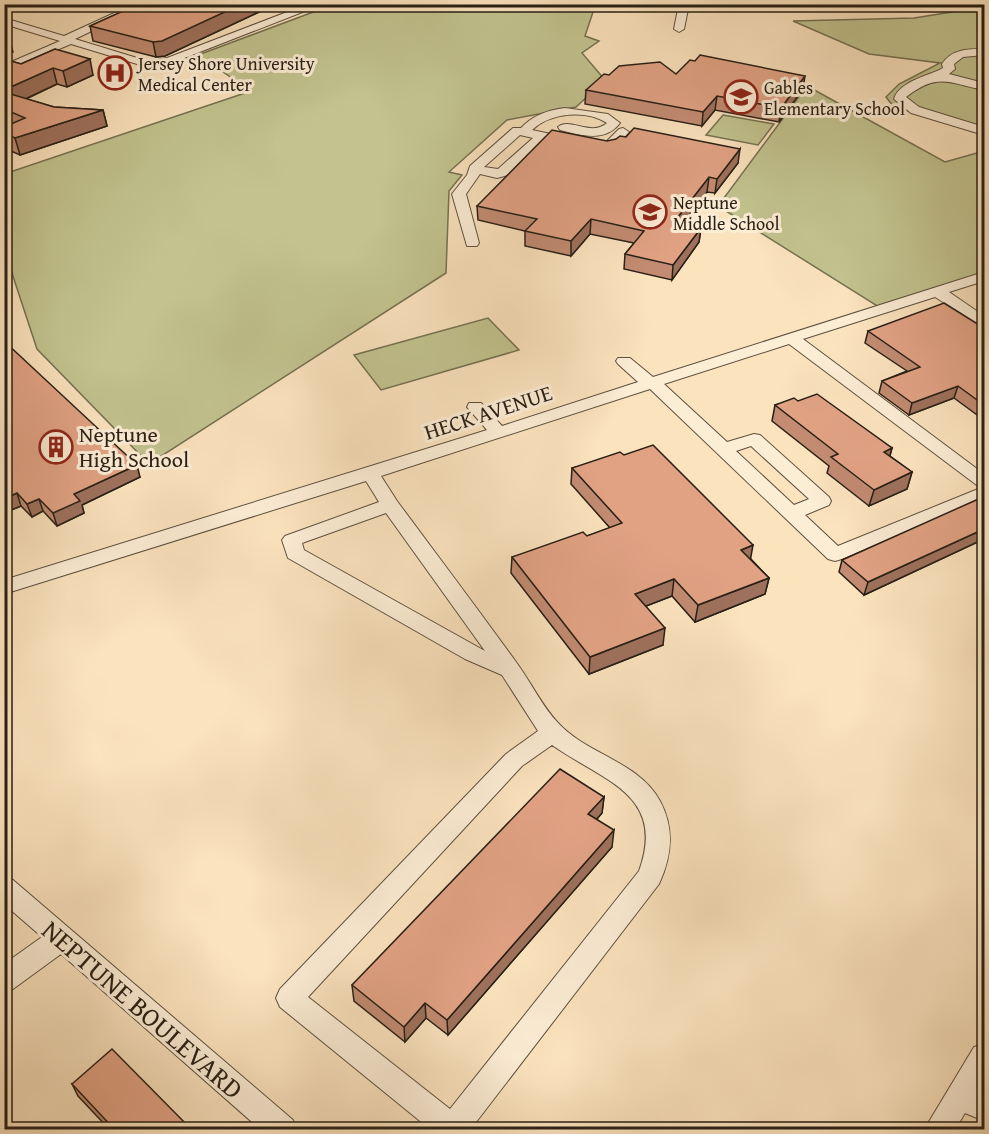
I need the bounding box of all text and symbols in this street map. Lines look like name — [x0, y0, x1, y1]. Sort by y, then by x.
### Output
place label: Jersey Shore University Medical Center — [136, 50, 315, 98]
hospital icon: Jersey Shore University Medical Center — [97, 55, 133, 91]
place label: Gables Elementary School — [764, 74, 905, 122]
school or university icon: Gables Elementary School — [723, 79, 759, 115]
place label: Neptune Middle School — [673, 189, 780, 237]
school or university icon: Neptune Middle School — [632, 194, 668, 230]
street label: HECK AVENUE — [420, 376, 556, 448]
place label: Neptune High School — [79, 418, 189, 475]
building icon: Neptune High School — [38, 429, 74, 465]
street label: NEPTUNE BOULEVARD — [33, 910, 253, 1108]

